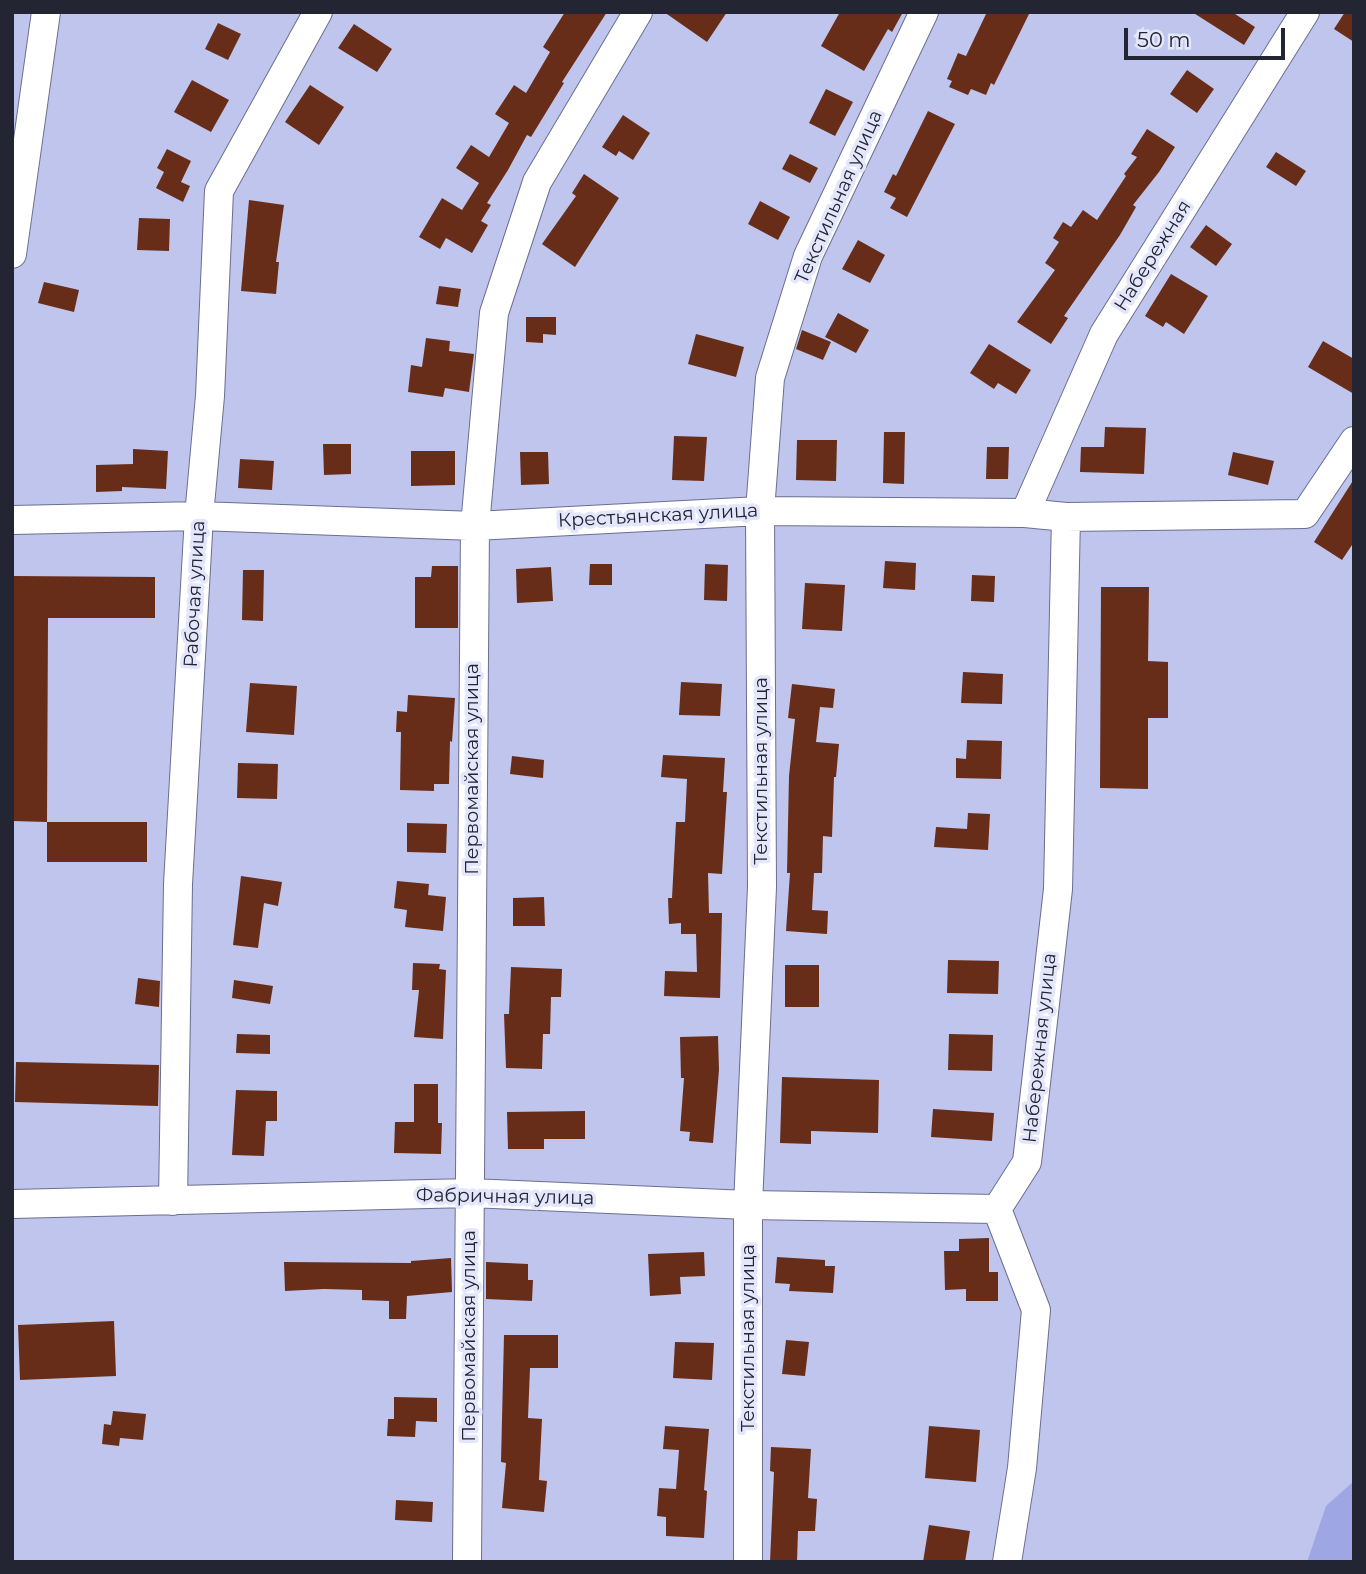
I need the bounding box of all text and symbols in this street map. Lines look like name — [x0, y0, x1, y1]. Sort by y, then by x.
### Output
scale bar — [1128, 14, 1289, 58]
text: 50 m — [1137, 27, 1191, 52]
street label: Текстильная улица — [790, 107, 888, 287]
street label: Набережная — [1110, 196, 1196, 316]
street label: Крестьянская улица — [557, 499, 759, 533]
street label: Рабочая улица — [180, 520, 210, 668]
street label: Первомайская улица — [461, 663, 483, 875]
street label: Текстильная улица — [750, 677, 772, 865]
street label: Набережная улица — [1019, 952, 1061, 1144]
street label: Фабричная улица — [416, 1184, 594, 1210]
street label: Первомайская улица — [458, 1230, 480, 1442]
street label: Текстильная улица — [737, 1244, 759, 1432]

